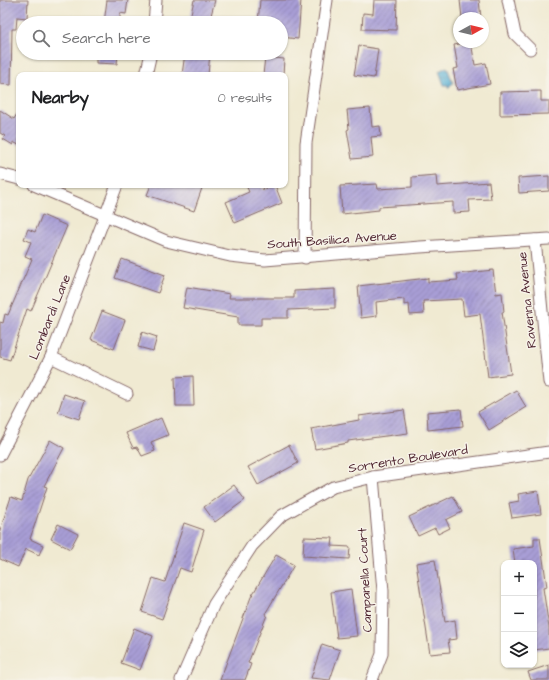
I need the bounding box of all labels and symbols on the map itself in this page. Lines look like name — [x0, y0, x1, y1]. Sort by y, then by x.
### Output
north arrow — [453, 12, 489, 48]
street label: South Basilica Avenue — [267, 226, 397, 254]
street label: Ravenna Avenue — [513, 251, 541, 349]
street label: Lombardi Lane — [25, 272, 75, 362]
street label: Sorrento Boulevard — [347, 441, 469, 477]
street label: Campanella Court — [353, 526, 377, 633]

